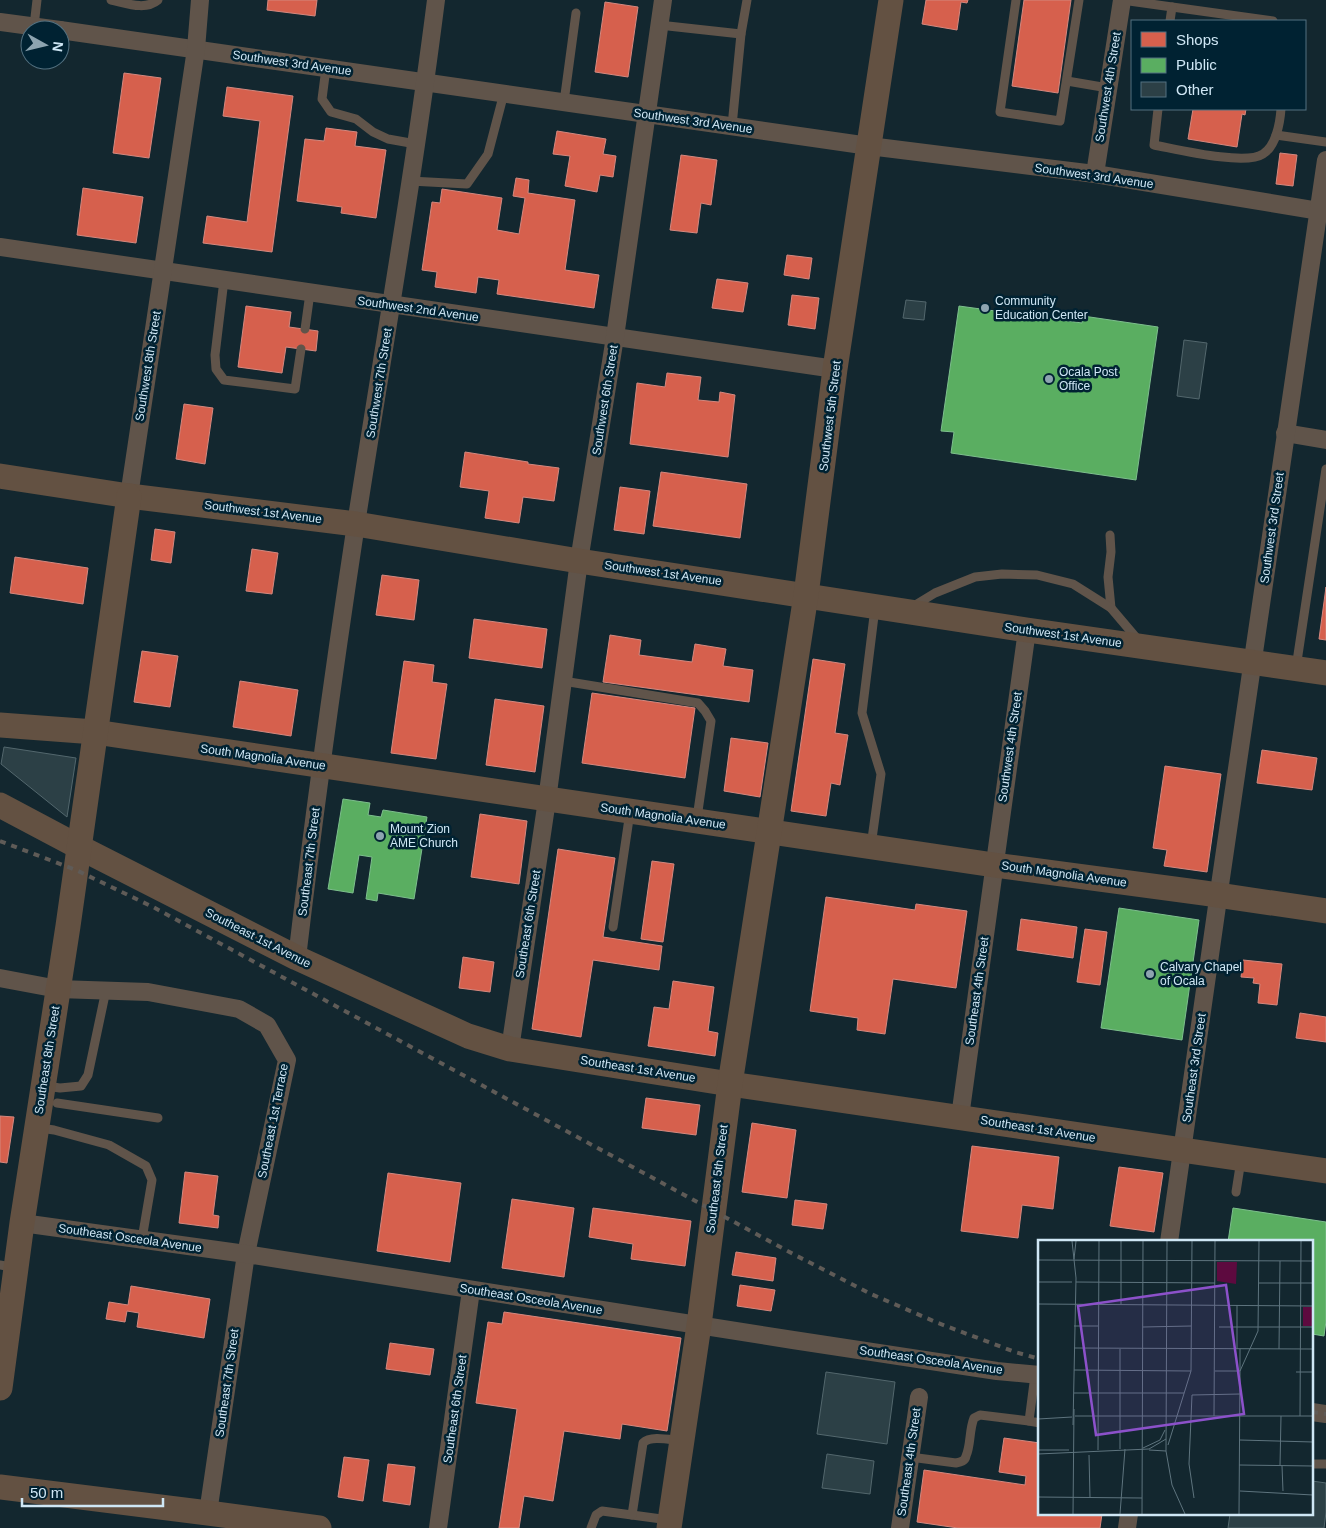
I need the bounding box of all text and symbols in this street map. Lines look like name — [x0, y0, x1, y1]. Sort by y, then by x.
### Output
north arrow — [20, 20, 70, 70]
legend — [1131, 20, 1306, 110]
street label: Southwest 4th Street — [1092, 30, 1124, 143]
text: Shops — [1176, 31, 1219, 48]
text: N — [49, 41, 67, 53]
street label: Southwest 3rd Avenue — [232, 48, 353, 78]
text: Public — [1176, 56, 1217, 73]
text: Other — [1176, 81, 1214, 98]
street label: Southwest 3rd Avenue — [633, 106, 754, 136]
street label: Southwest 3rd Avenue — [1034, 161, 1155, 191]
street label: Southwest 2nd Avenue — [356, 294, 480, 325]
place label: Community Education Center — [995, 294, 1088, 322]
marker: Community Education Center — [979, 302, 991, 314]
street label: Southwest 8th Street — [132, 309, 164, 422]
street label: Southwest 7th Street — [363, 326, 395, 439]
street label: Southwest 6th Street — [589, 343, 621, 456]
street label: Southwest 5th Street — [816, 359, 844, 472]
place label: Ocala Post Office — [1059, 365, 1118, 393]
marker: Ocala Post Office — [1043, 373, 1055, 385]
street label: Southwest 3rd Street — [1257, 471, 1287, 584]
street label: Southwest 1st Avenue — [203, 498, 323, 526]
street label: Southwest 1st Avenue — [603, 558, 723, 588]
street label: Southwest 1st Avenue — [1003, 620, 1123, 650]
street label: Southwest 4th Street — [995, 690, 1025, 803]
street label: South Magnolia Avenue — [199, 741, 327, 773]
street label: South Magnolia Avenue — [599, 800, 727, 832]
street label: Southeast 7th Street — [295, 806, 323, 917]
place label: Mount Zion AME Church — [390, 822, 458, 850]
marker: Mount Zion AME Church — [374, 830, 386, 842]
street label: South Magnolia Avenue — [1000, 858, 1128, 890]
street label: Southeast 6th Street — [513, 868, 544, 979]
street label: Southeast 1st Avenue — [203, 905, 313, 971]
street label: Southeast 4th Street — [962, 935, 992, 1046]
place label: Calvary Chapel of Ocala — [1160, 960, 1242, 988]
marker: Calvary Chapel of Ocala — [1144, 968, 1156, 980]
street label: Southeast 8th Street — [32, 1004, 63, 1115]
street label: Southeast 3rd Street — [1179, 1012, 1209, 1123]
street label: Southeast 1st Avenue — [579, 1053, 697, 1085]
street label: Southeast 1st Terrace — [255, 1062, 291, 1180]
street label: Southeast 1st Avenue — [979, 1113, 1097, 1145]
street label: Southeast 5th Street — [703, 1123, 731, 1234]
street label: Southeast Osceola Avenue — [57, 1221, 203, 1255]
inset map — [1038, 1240, 1314, 1516]
street label: Southeast Osceola Avenue — [459, 1281, 604, 1317]
street label: Southeast 7th Street — [212, 1327, 242, 1438]
street label: Southeast Osceola Avenue — [858, 1343, 1004, 1377]
street label: Southeast 6th Street — [440, 1353, 470, 1464]
street label: Southeast 4th Street — [894, 1406, 924, 1517]
scale bar — [22, 1476, 164, 1508]
text: 50 m — [30, 1484, 63, 1501]

